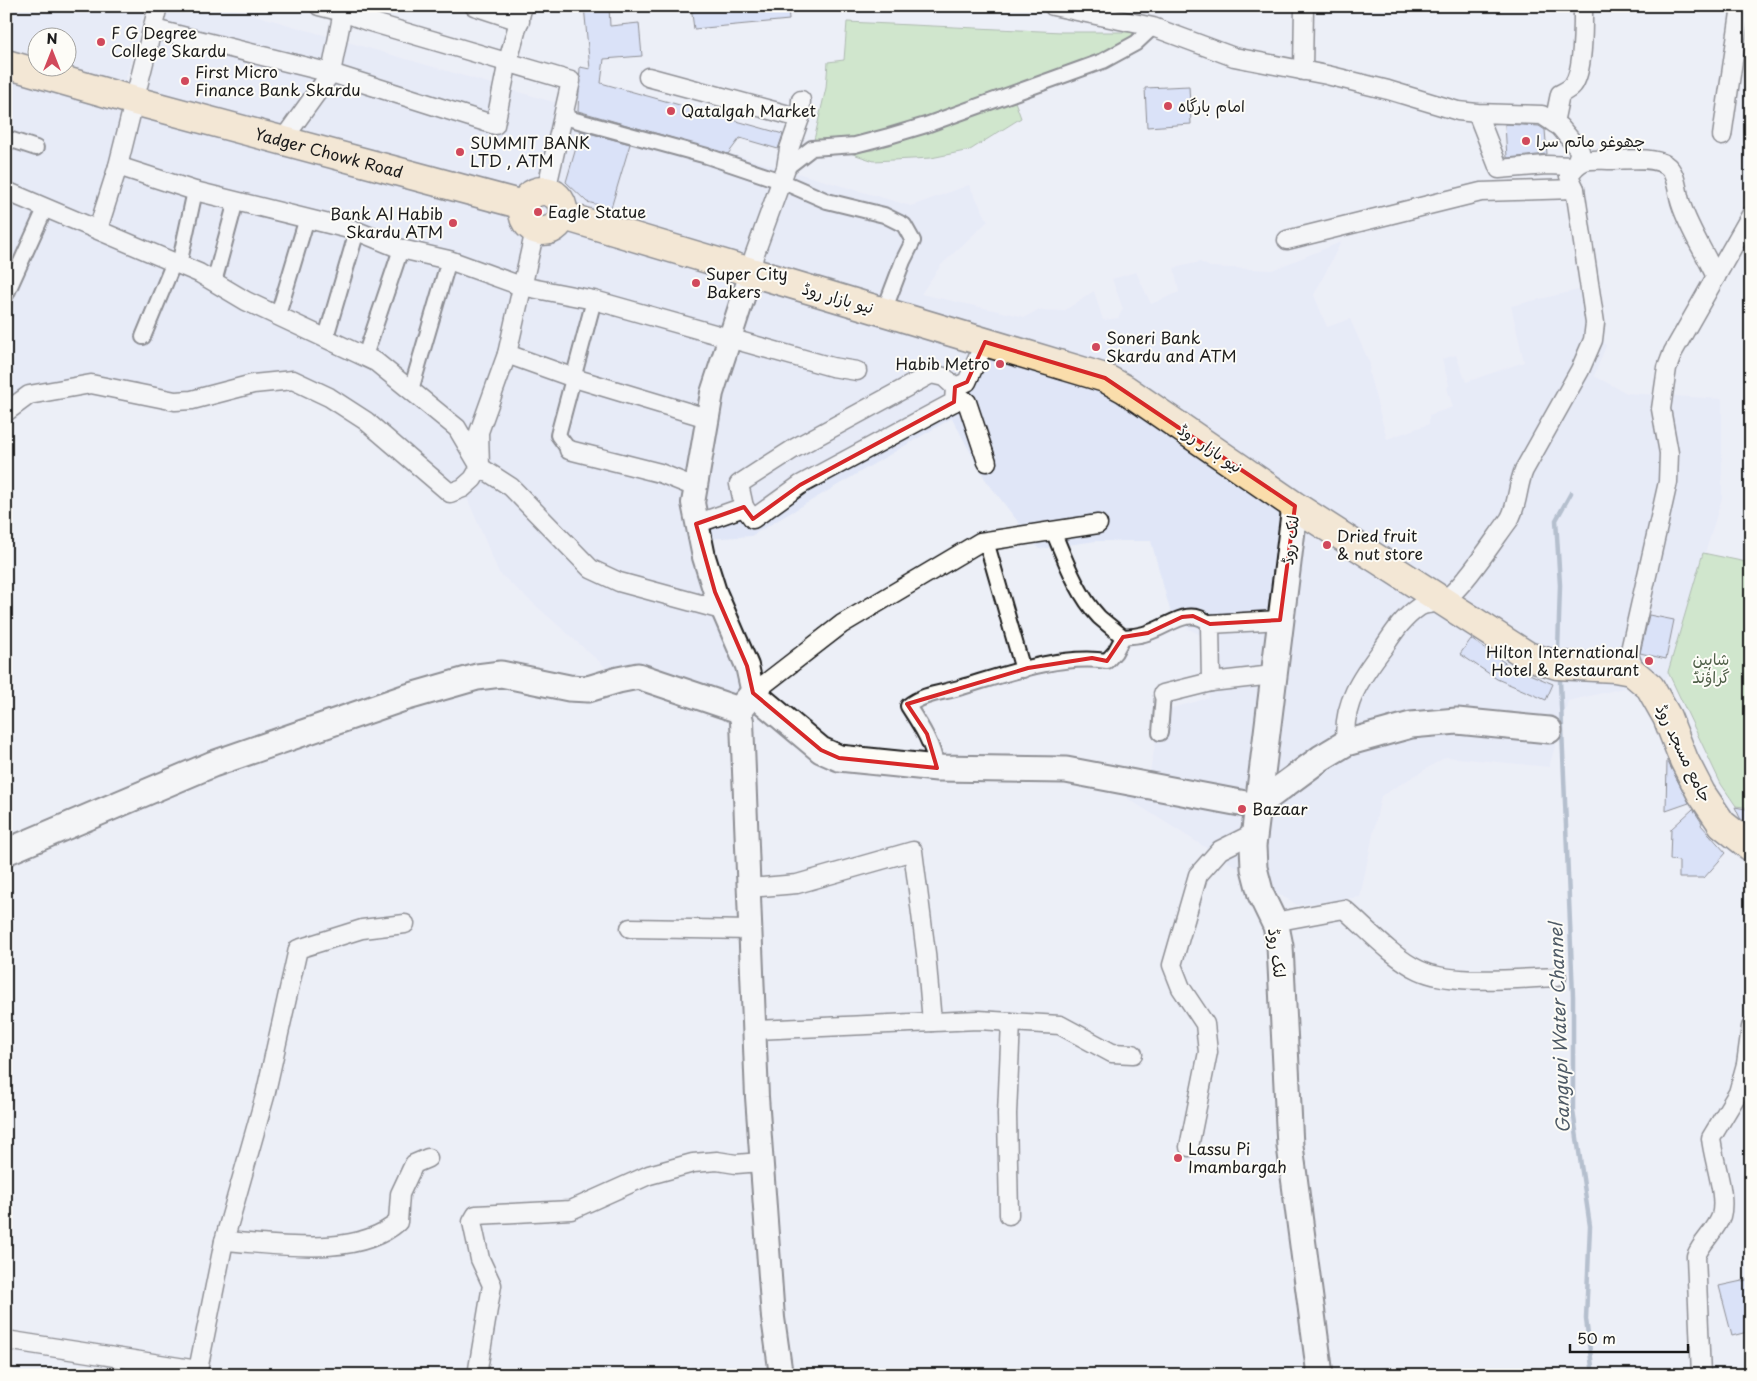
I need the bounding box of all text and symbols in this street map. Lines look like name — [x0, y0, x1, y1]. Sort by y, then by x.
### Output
place label: F G Degree College Skardu — [111, 20, 226, 62]
north arrow — [28, 28, 78, 78]
text: N — [46, 28, 58, 49]
marker: F G Degree College Skardu — [95, 36, 107, 48]
place label: First Micro Finance Bank Skardu — [195, 59, 360, 101]
marker: First Micro Finance Bank Skardu — [179, 75, 191, 87]
place label: امام بارگاہ — [1178, 93, 1245, 119]
place label: Qatalgah Market — [681, 98, 817, 122]
marker: امام بارگاہ — [1162, 100, 1174, 112]
marker: Qatalgah Market — [665, 105, 677, 117]
street label: Yadger Chowk Road — [253, 121, 406, 183]
place label: چھوغو ماتم سرا — [1536, 128, 1645, 154]
place label: SUMMIT BANK LTD , ATM — [470, 130, 590, 172]
marker: چھوغو ماتم سرا — [1520, 135, 1532, 147]
marker: SUMMIT BANK LTD , ATM — [454, 146, 466, 158]
place label: Eagle Statue — [548, 199, 646, 223]
place label: Bank Al Habib Skardu ATM — [330, 201, 443, 243]
marker: Eagle Statue — [532, 206, 544, 218]
marker: Bank Al Habib Skardu ATM — [447, 217, 459, 229]
place label: Super City Bakers — [706, 261, 788, 303]
street label: نیو بازار روڈ — [800, 275, 877, 319]
marker: Super City Bakers — [690, 277, 702, 289]
place label: Soneri Bank Skardu and ATM — [1106, 325, 1237, 367]
marker: Soneri Bank Skardu and ATM — [1090, 341, 1102, 353]
place label: Habib Metro — [895, 351, 990, 375]
marker: Habib Metro — [994, 358, 1006, 370]
street label: نیو بازار روڈ — [1173, 417, 1248, 478]
street label: لنک روڈ — [1274, 514, 1304, 566]
place label: Dried fruit & nut store — [1337, 523, 1423, 565]
marker: Dried fruit & nut store — [1321, 539, 1333, 551]
place label: Hilton International Hotel & Restaurant — [1486, 639, 1639, 681]
park label: شاہین گراؤنڈ — [1692, 646, 1730, 688]
marker: Hilton International Hotel & Restaurant — [1643, 655, 1655, 667]
street label: جامع مسجد روڈ — [1650, 699, 1719, 806]
place label: Bazaar — [1252, 796, 1308, 820]
marker: Bazaar — [1236, 803, 1248, 815]
water label: Gangupi Water Channel — [1541, 919, 1576, 1134]
street label: لنک روڈ — [1263, 927, 1293, 979]
place label: Lassu Pi Imambargah — [1188, 1136, 1287, 1178]
marker: Lassu Pi Imambargah — [1172, 1152, 1184, 1164]
scale bar — [1570, 1321, 1687, 1353]
text: 50 m — [1577, 1326, 1616, 1349]

